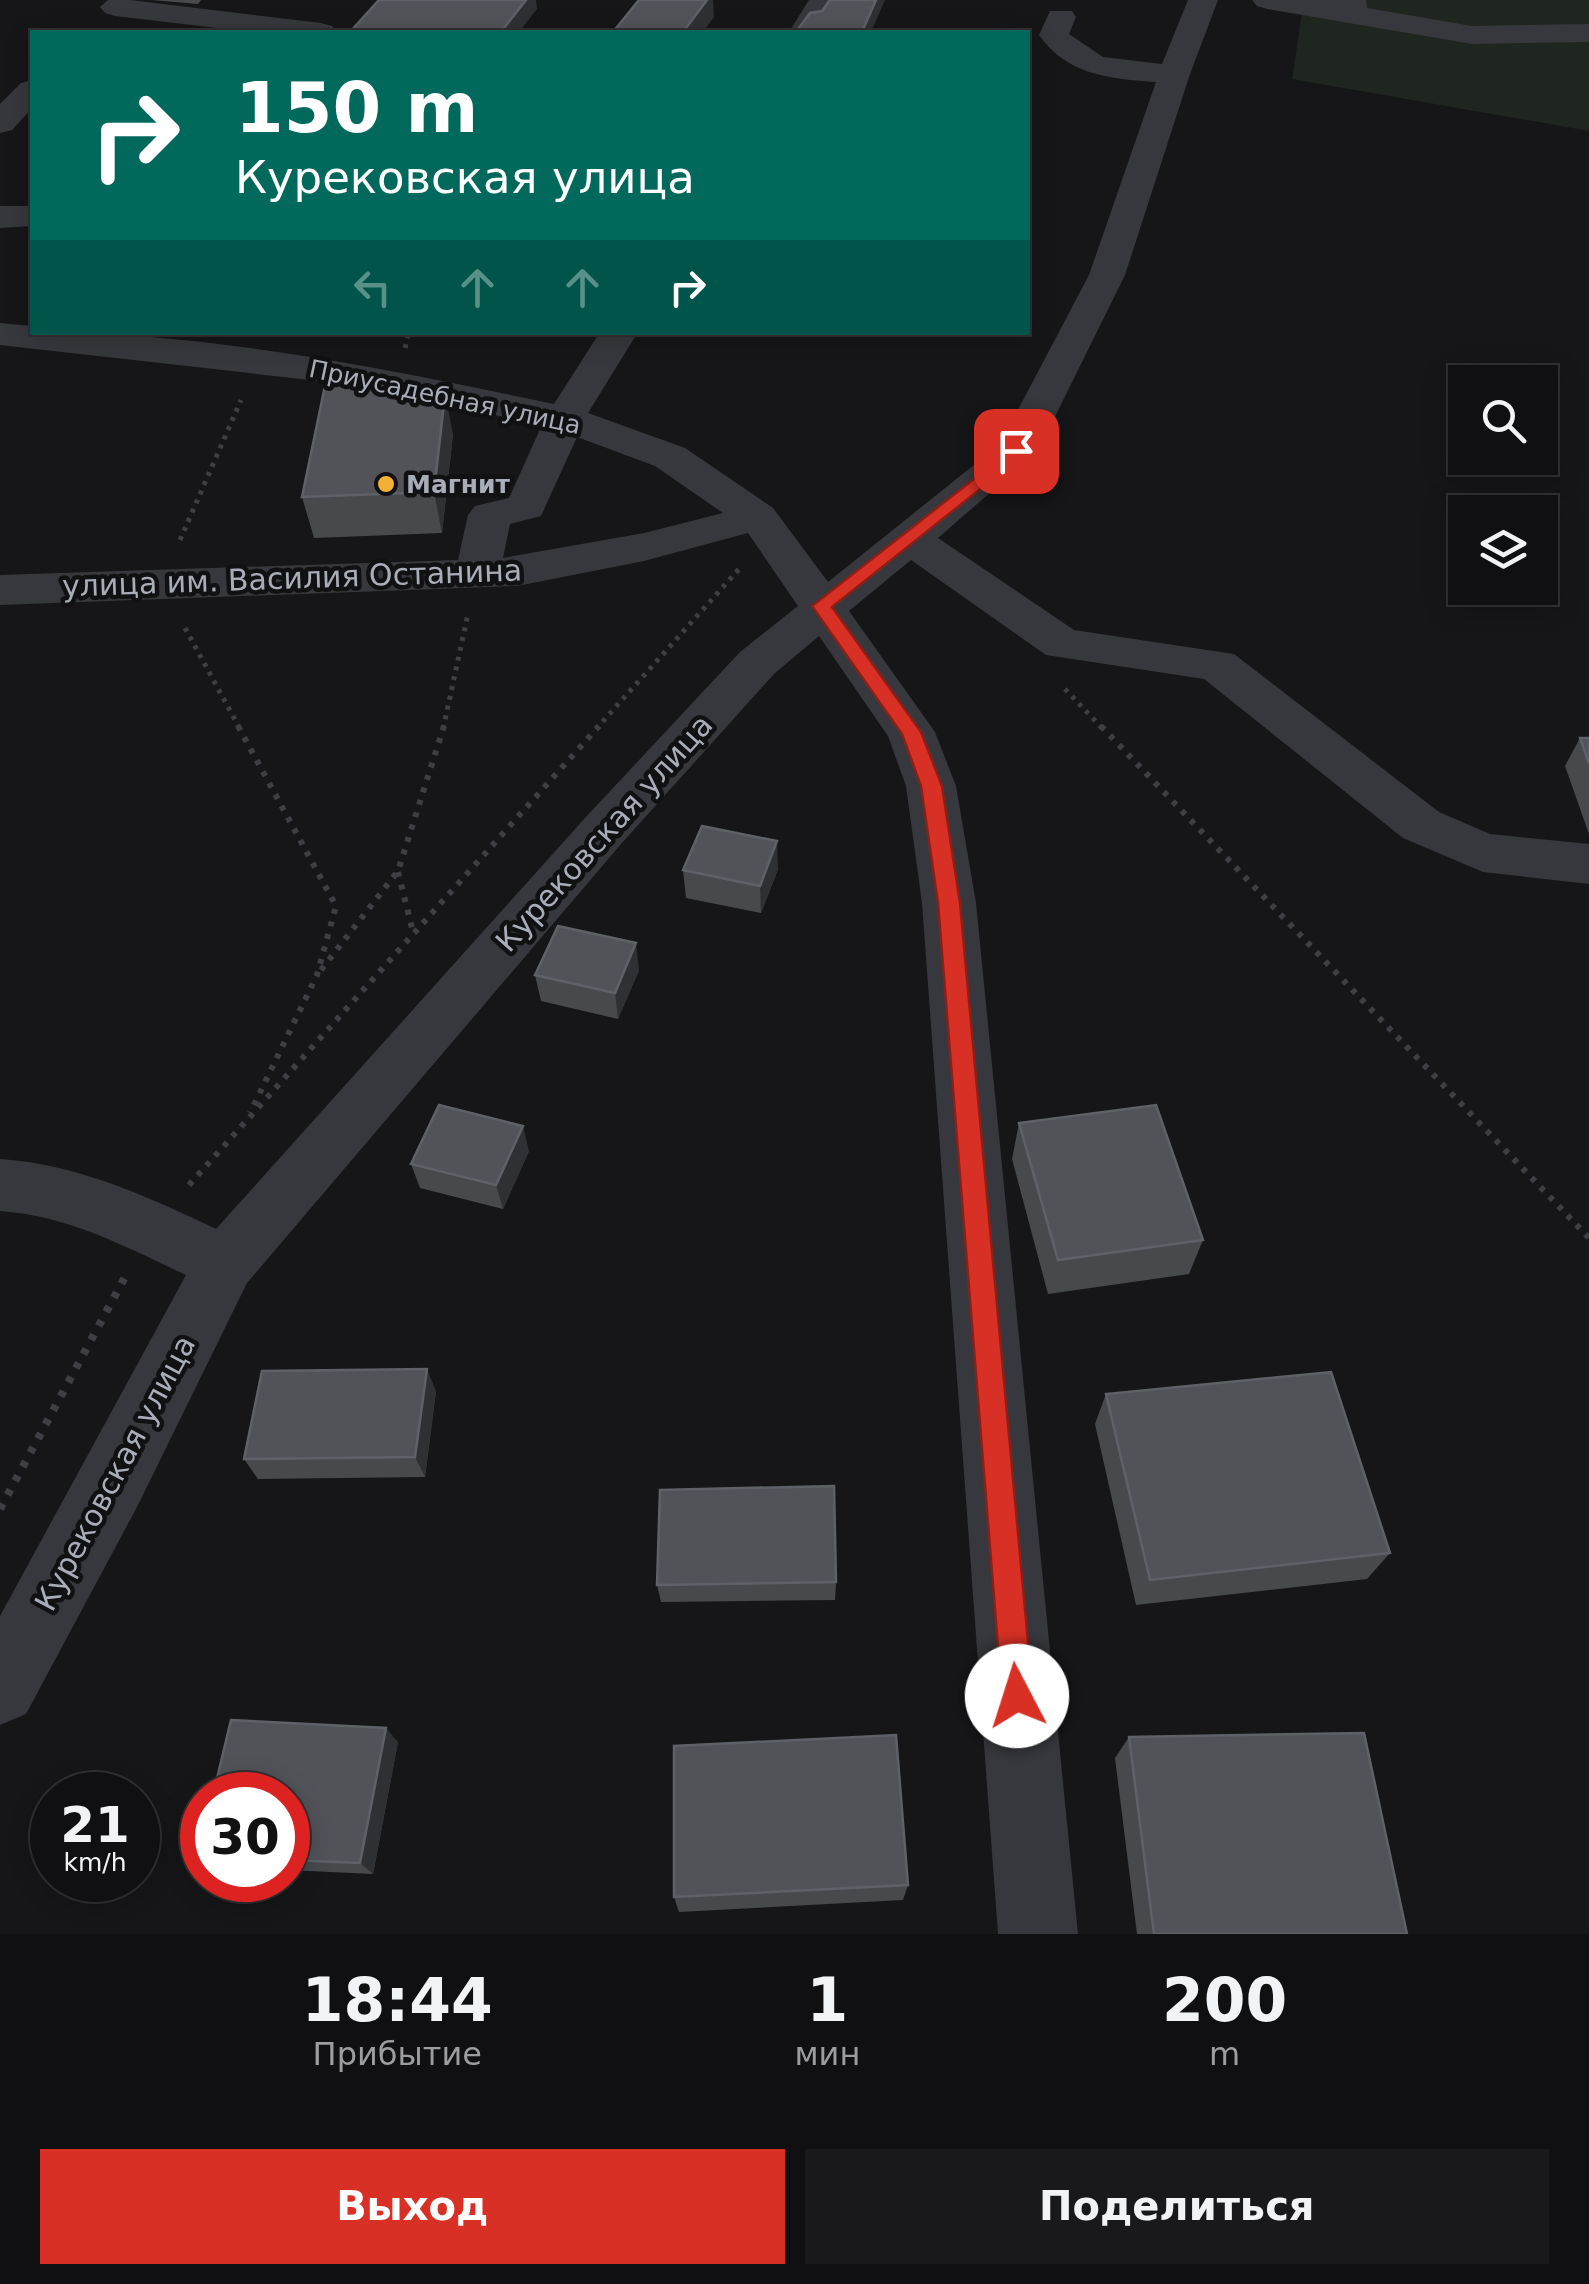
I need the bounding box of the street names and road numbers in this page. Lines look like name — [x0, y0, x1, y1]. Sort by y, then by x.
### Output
street label: Приусадебная улица — [307, 354, 583, 440]
street label: улица им. Василия Останина — [61, 552, 523, 604]
street label: Курековская улица — [488, 707, 720, 959]
street label: Курековская улица — [28, 1329, 202, 1617]

